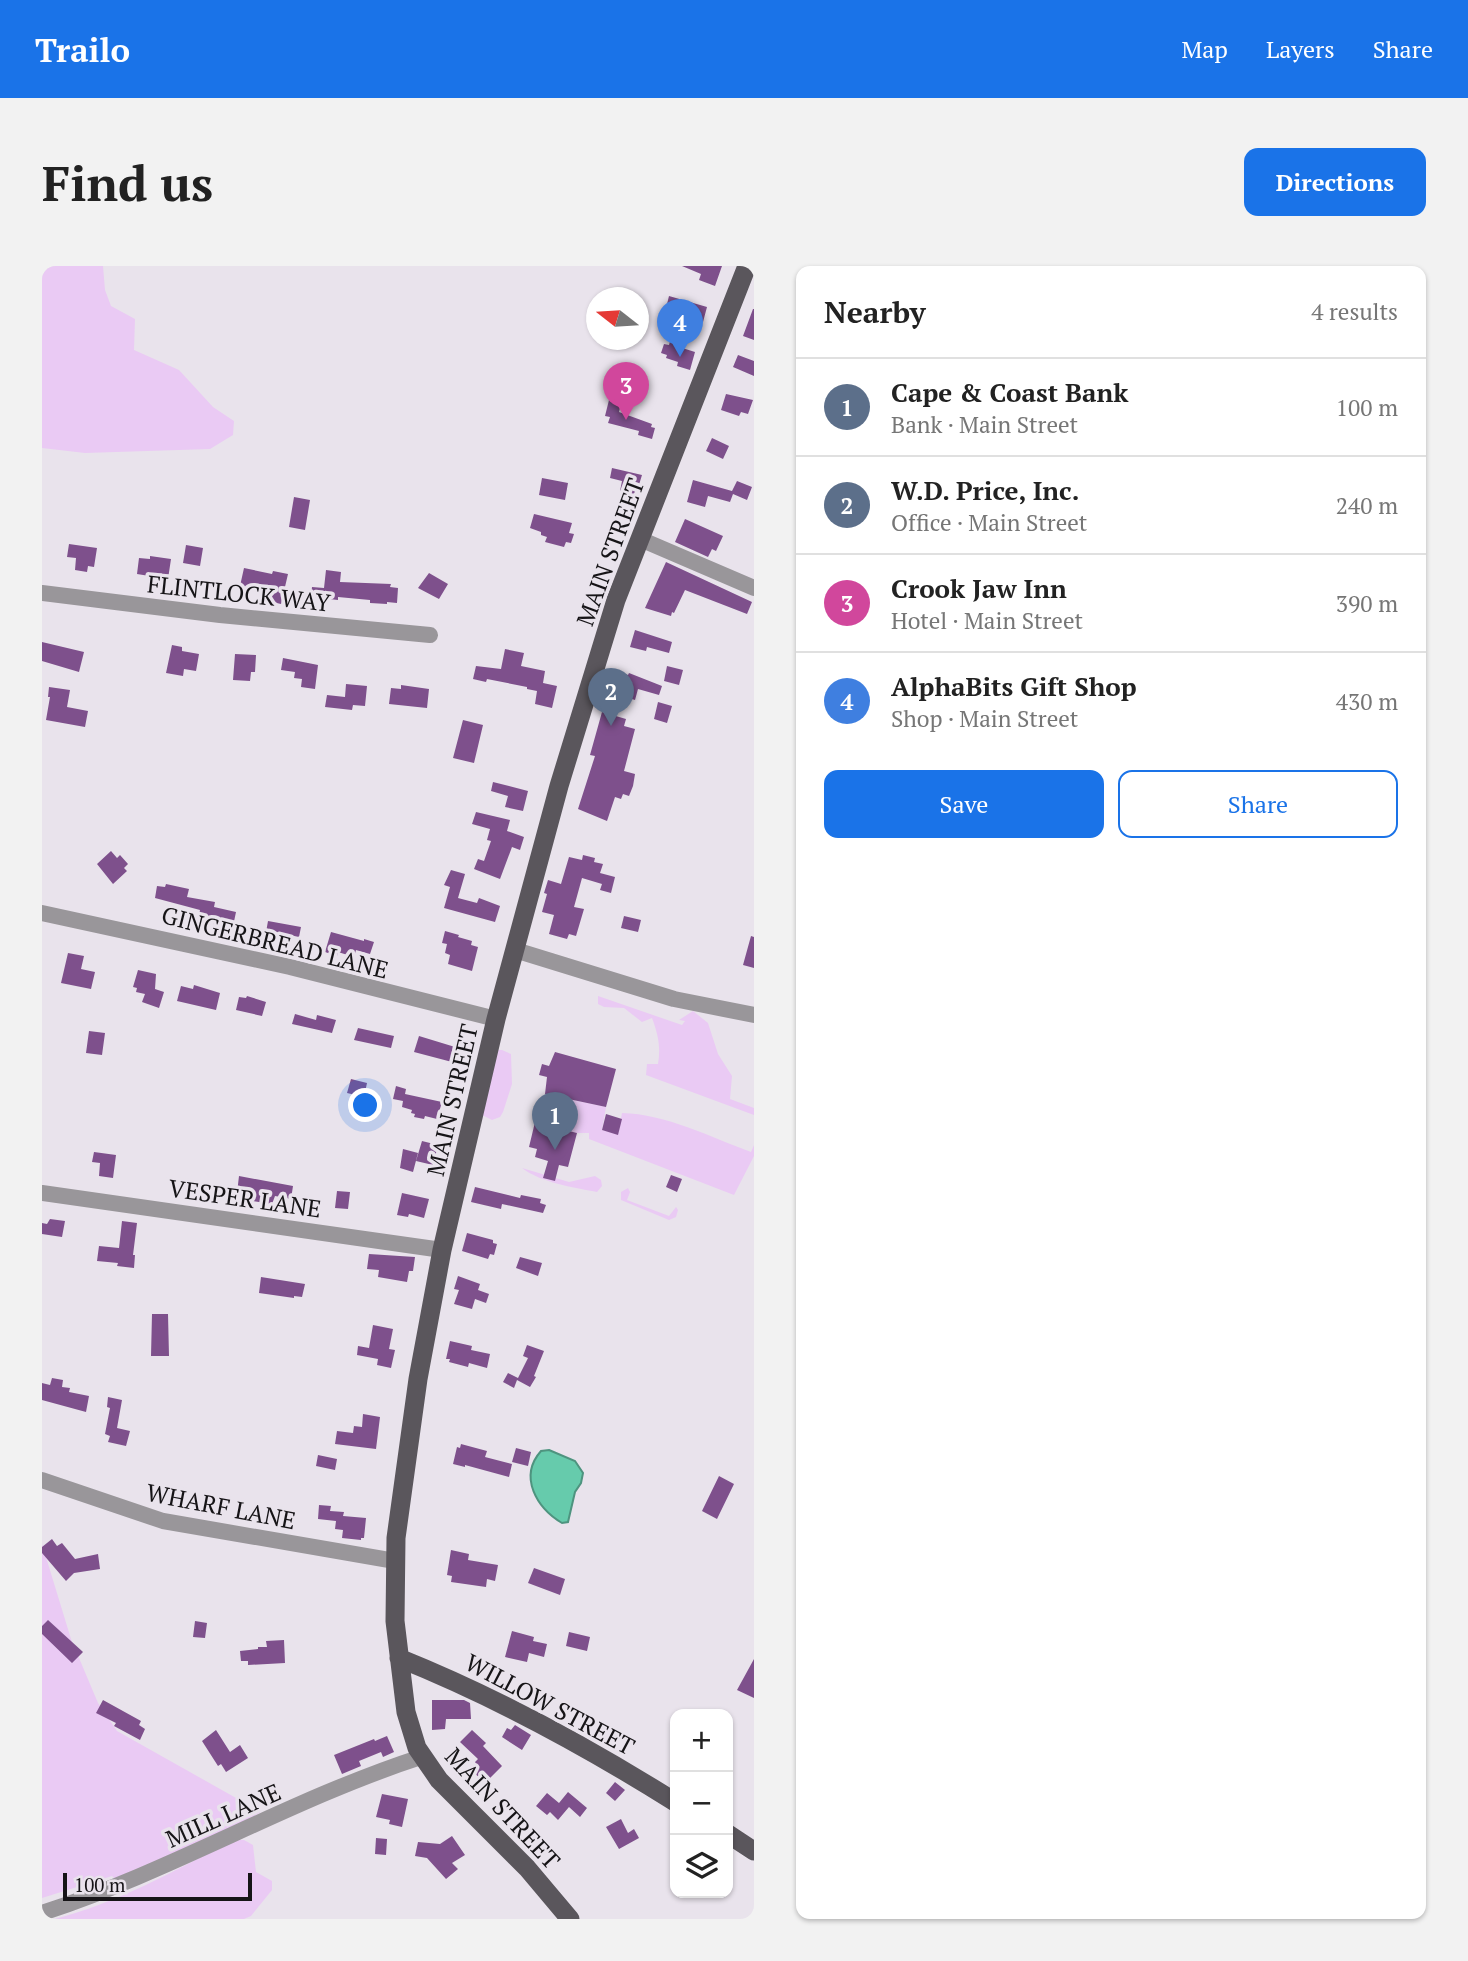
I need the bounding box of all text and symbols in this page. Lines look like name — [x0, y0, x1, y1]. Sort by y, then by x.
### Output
text: Trailo — [35, 28, 130, 71]
text: Map — [1181, 33, 1228, 65]
text: Layers — [1266, 33, 1335, 65]
text: Share — [1373, 33, 1433, 65]
button: Directions — [1244, 148, 1426, 216]
text: Find us — [42, 150, 213, 215]
north arrow — [586, 287, 649, 350]
text: Nearby — [824, 292, 926, 332]
text: 4 results — [1311, 296, 1398, 327]
pin: 4 — [657, 299, 703, 357]
pin: 3 — [603, 362, 649, 420]
text: Cape & Coast Bank — [891, 375, 1128, 409]
text: 1 — [841, 392, 854, 423]
text: 100 m — [1336, 392, 1398, 423]
text: Bank · Main Street — [891, 409, 1078, 440]
text: W.D. Price, Inc. — [891, 473, 1079, 507]
street label: MAIN STREET — [568, 474, 652, 630]
text: 2 — [841, 490, 854, 521]
text: 240 m — [1336, 490, 1398, 521]
text: Office · Main Street — [891, 507, 1087, 538]
street label: FLINTLOCK WAY — [146, 567, 333, 619]
text: Crook Jaw Inn — [891, 571, 1067, 605]
text: 3 — [841, 588, 854, 619]
text: 390 m — [1336, 588, 1398, 619]
text: Hotel · Main Street — [891, 605, 1083, 636]
pin: 2 — [588, 668, 634, 726]
text: AlphaBits Gift Shop — [891, 669, 1137, 703]
text: 4 — [841, 686, 854, 717]
text: 430 m — [1336, 686, 1398, 717]
text: Shop · Main Street — [891, 703, 1078, 734]
button: Save — [824, 770, 1104, 838]
button: Share — [1118, 770, 1398, 838]
street label: GINGERBREAD LANE — [158, 898, 392, 986]
street label: MAIN STREET — [419, 1021, 485, 1179]
your location — [348, 1088, 382, 1122]
pin: 1 — [532, 1092, 578, 1150]
street label: VESPER LANE — [167, 1171, 323, 1225]
street label: WHARF LANE — [144, 1476, 298, 1536]
street label: WILLOW STREET — [460, 1646, 640, 1762]
map controls — [670, 1709, 733, 1898]
button: + — [670, 1709, 733, 1772]
street label: MAIN STREET — [438, 1740, 568, 1876]
button: − — [670, 1772, 733, 1835]
street label: MILL LANE — [161, 1775, 285, 1855]
button: layers — [670, 1835, 733, 1898]
scale bar — [63, 1870, 252, 1902]
text: 100 m — [74, 1872, 125, 1897]

